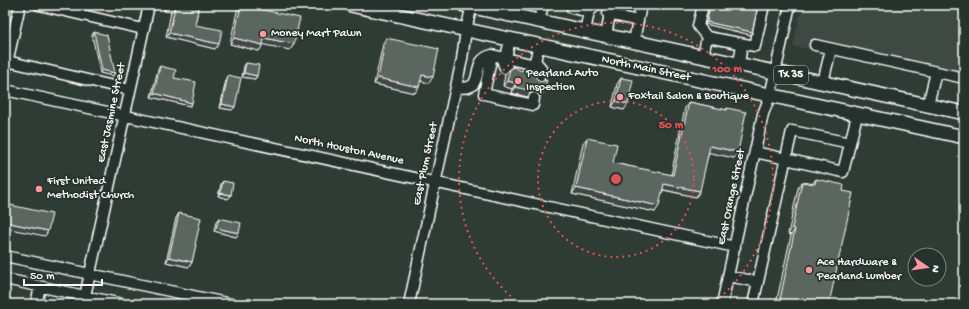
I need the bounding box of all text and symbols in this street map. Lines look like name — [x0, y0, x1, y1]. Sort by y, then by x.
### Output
place label: Money Mart Pawn — [271, 27, 362, 41]
marker: Money Mart Pawn — [258, 29, 268, 39]
street label: North Main Street — [600, 53, 693, 85]
street label: East Jasmine Street — [95, 61, 130, 164]
text: 100 m — [711, 63, 742, 77]
road number: TX 35 — [774, 66, 808, 84]
place label: Pearland Auto Inspection — [525, 67, 598, 95]
marker: Pearland Auto Inspection — [513, 76, 523, 86]
place label: Foxtail Salon & Boutique — [627, 90, 750, 104]
marker: Foxtail Salon & Boutique — [615, 92, 625, 102]
text: 50 m — [659, 119, 684, 133]
street label: East Plum Street — [410, 120, 442, 207]
street label: North Houston Avenue — [293, 132, 406, 169]
street label: East Orange Street — [715, 147, 749, 246]
centre of rings — [609, 172, 623, 186]
place label: First United Methodist Church — [46, 175, 135, 203]
marker: First United Methodist Church — [34, 184, 44, 194]
north arrow — [907, 247, 947, 287]
place label: Ace Hardware & Pearland Lumber — [816, 256, 903, 284]
scale bar — [24, 261, 102, 287]
text: N — [928, 264, 941, 274]
marker: Ace Hardware & Pearland Lumber — [804, 265, 814, 275]
text: 50 m — [30, 270, 55, 284]

